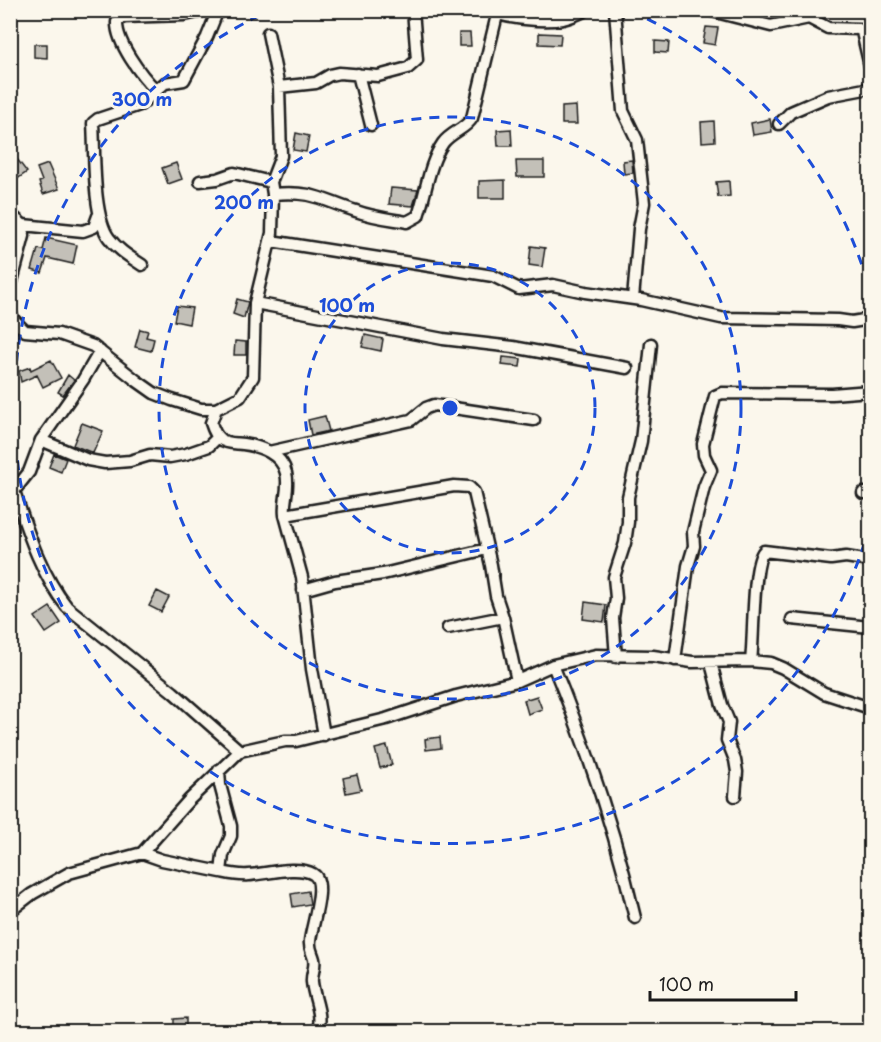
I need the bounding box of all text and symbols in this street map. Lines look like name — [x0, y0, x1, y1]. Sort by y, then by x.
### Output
text: 300 m — [112, 85, 172, 112]
text: 200 m — [214, 188, 274, 215]
text: 100 m — [319, 291, 375, 318]
centre of rings — [440, 398, 460, 418]
scale bar — [650, 964, 796, 1002]
text: 100 m — [659, 970, 714, 997]

